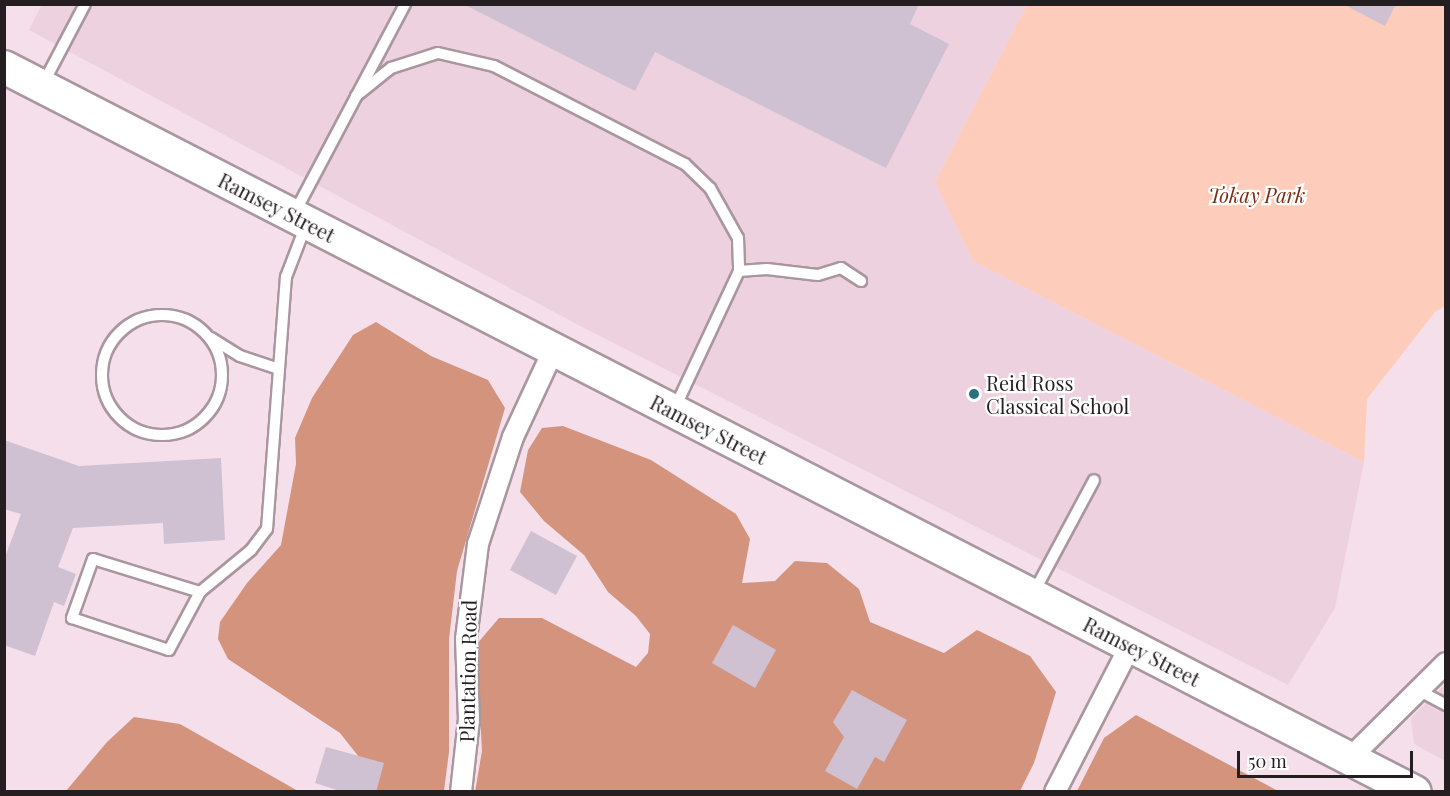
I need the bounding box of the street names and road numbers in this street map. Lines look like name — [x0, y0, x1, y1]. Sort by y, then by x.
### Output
street label: Ramsey Street — [214, 167, 340, 247]
street label: Ramsey Street — [646, 389, 772, 469]
street label: Plantation Road — [454, 600, 480, 742]
street label: Ramsey Street — [1079, 611, 1205, 691]

